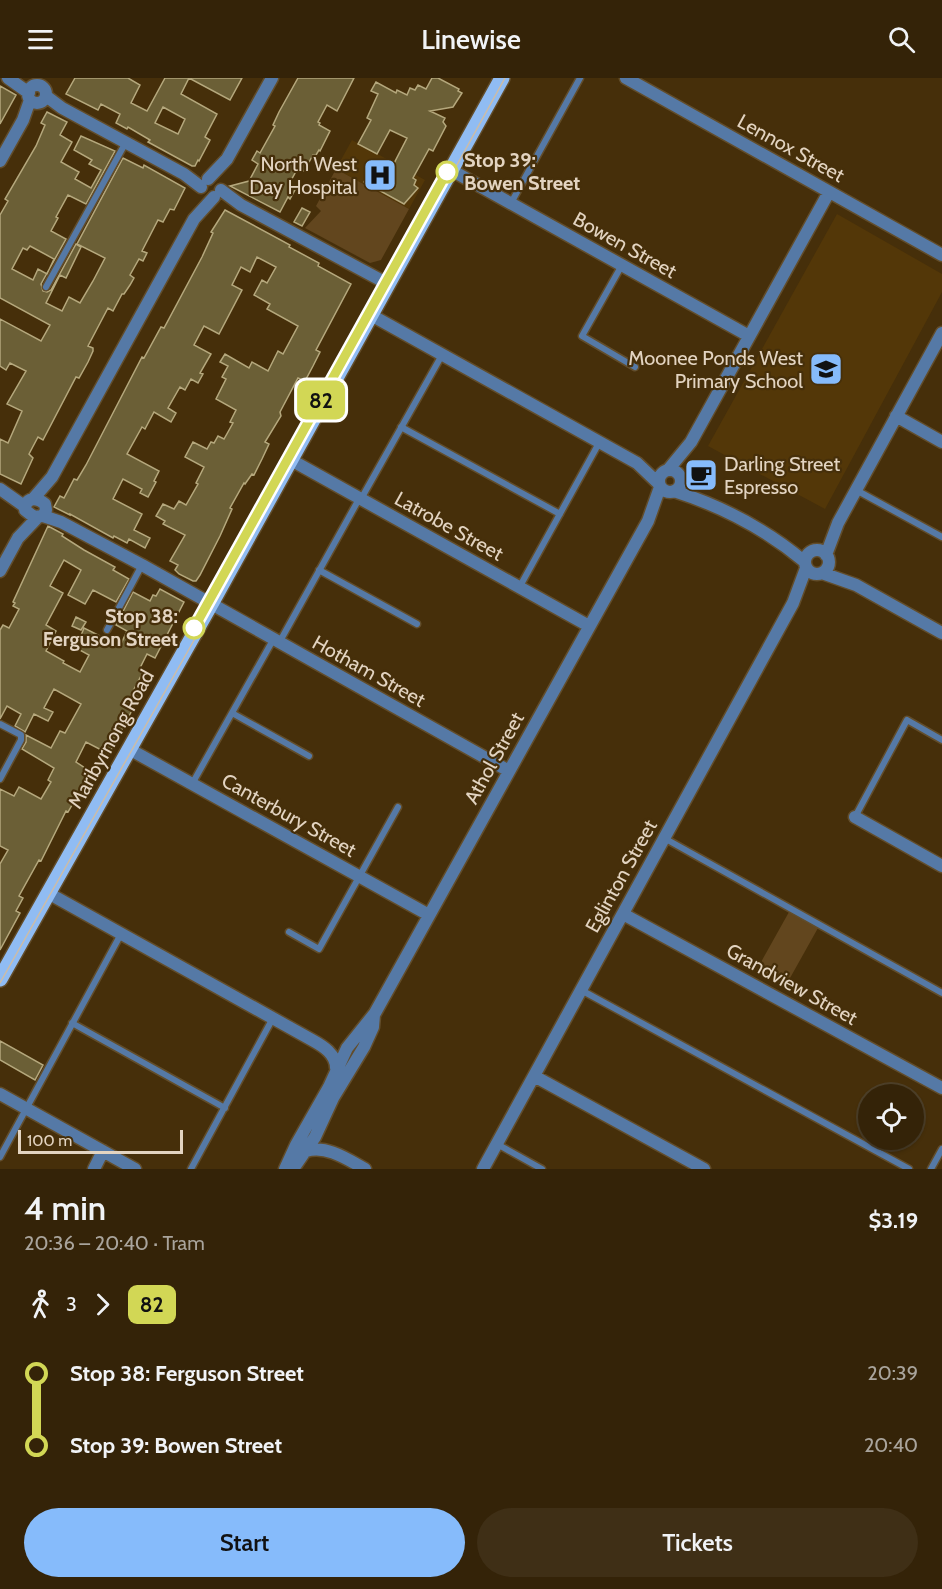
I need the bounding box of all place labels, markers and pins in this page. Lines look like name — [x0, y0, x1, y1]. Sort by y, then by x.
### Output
place label: Stop 39: Bowen Street — [464, 148, 580, 195]
place label: North West Day Hospital — [249, 152, 357, 199]
hospital icon: North West Day Hospital — [362, 157, 398, 193]
marker: Stop 39: Bowen Street — [436, 161, 458, 183]
place label: Moonee Ponds West Primary School — [628, 346, 803, 393]
school or university icon: Moonee Ponds West Primary School — [808, 351, 844, 387]
place label: Darling Street Espresso — [724, 452, 841, 499]
cafe icon: Darling Street Espresso — [683, 457, 719, 493]
place label: Stop 38: Ferguson Street — [43, 604, 178, 651]
marker: Stop 38: Ferguson Street — [183, 617, 205, 639]

